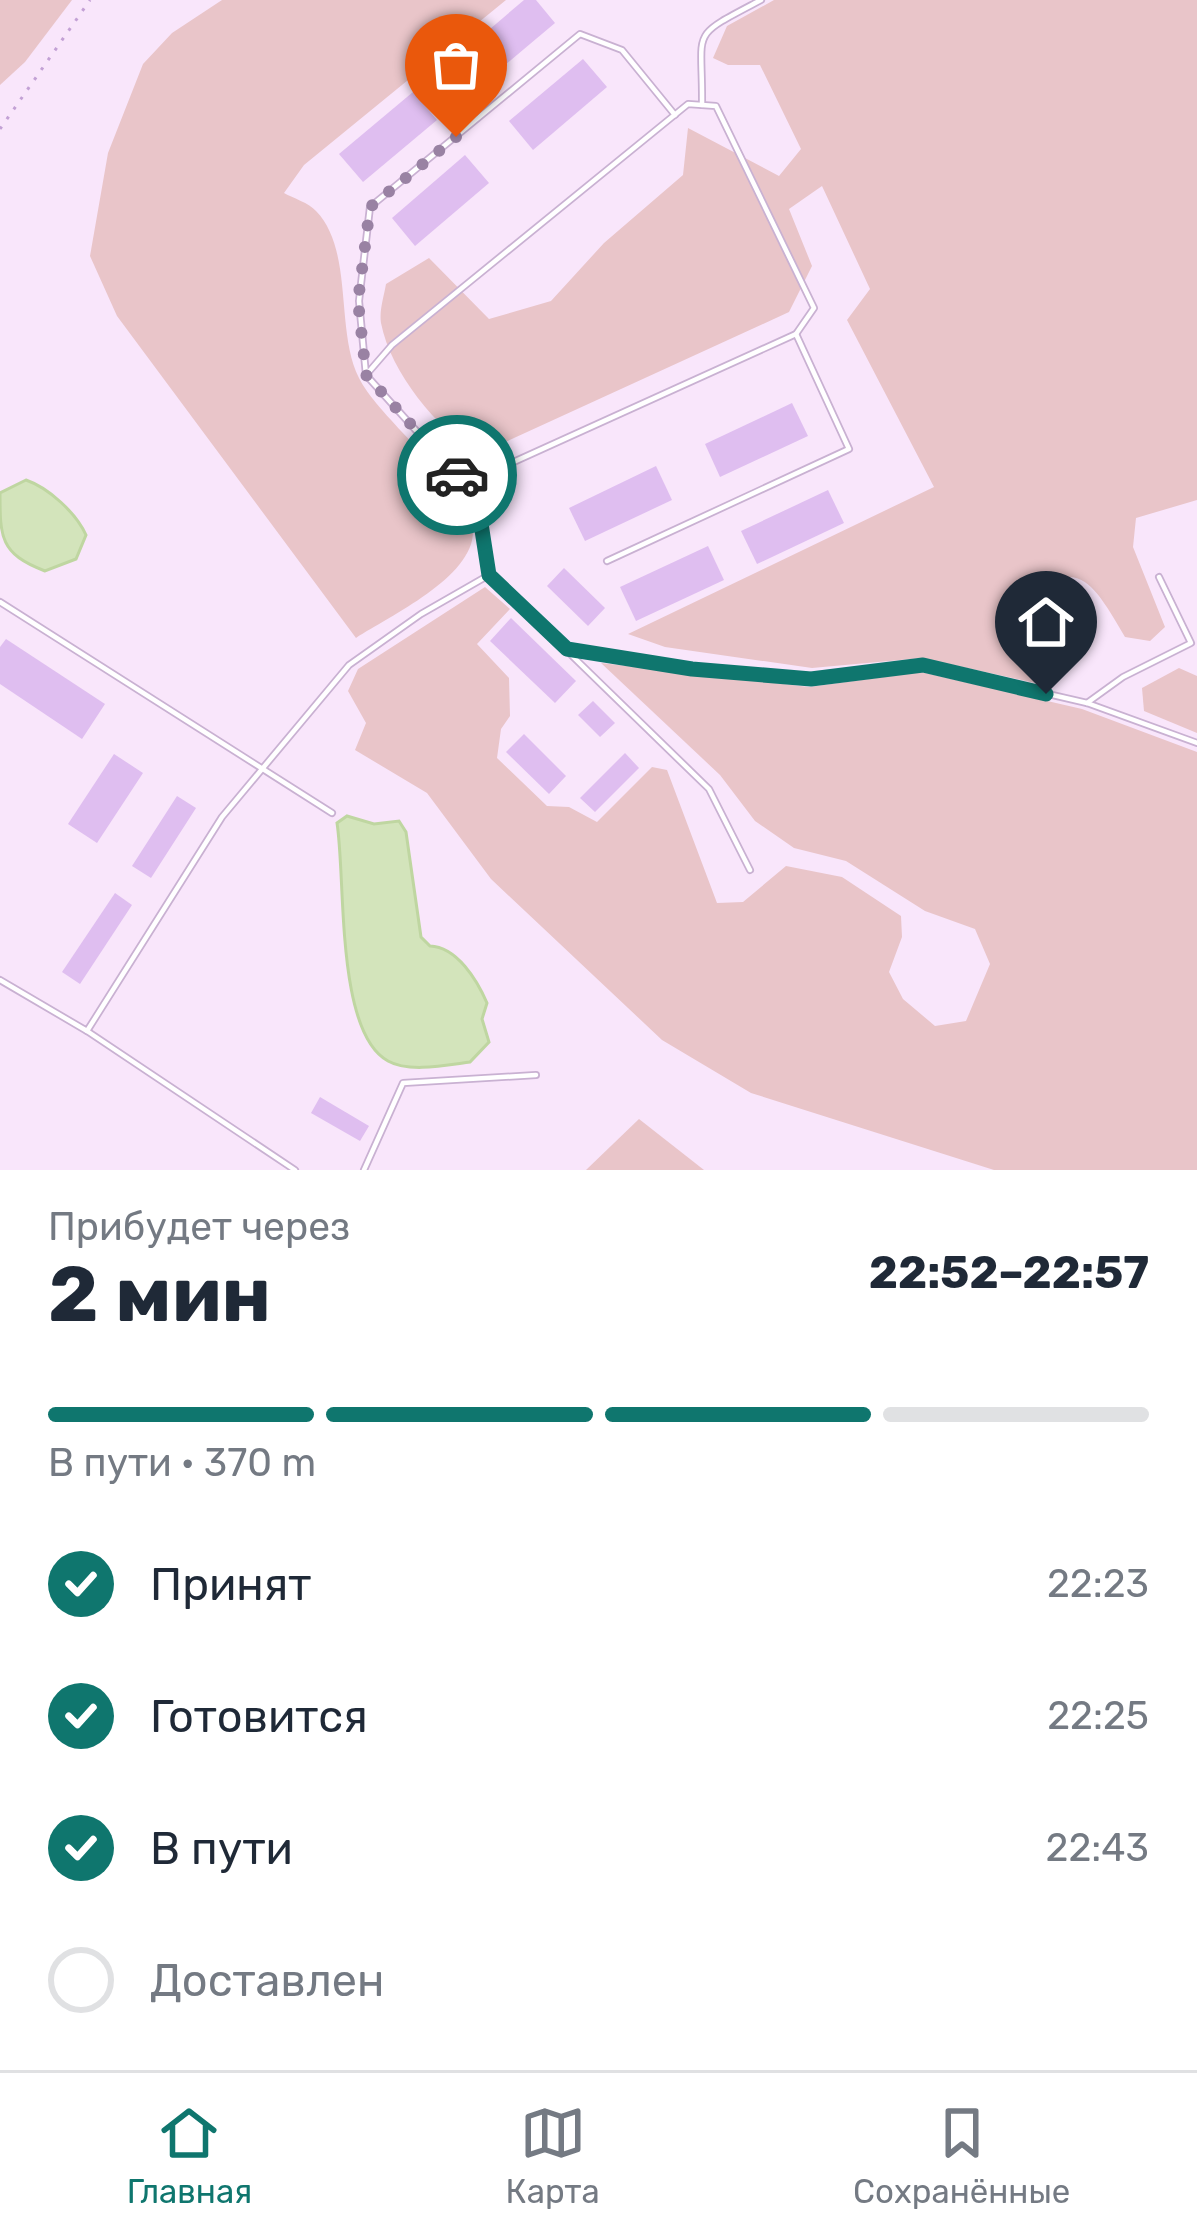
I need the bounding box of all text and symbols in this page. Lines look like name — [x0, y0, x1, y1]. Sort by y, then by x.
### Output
pin — [405, 14, 507, 137]
icon: bag — [423, 32, 489, 98]
courier — [397, 415, 517, 535]
icon: car — [424, 442, 490, 508]
pin — [995, 571, 1097, 694]
icon: home — [1013, 589, 1079, 655]
text: Прибудет через — [48, 1204, 350, 1250]
text: 22:52–22:57 — [869, 1246, 1149, 1299]
text: 2 мин — [48, 1248, 271, 1341]
text: В пути · 370 m — [48, 1440, 316, 1486]
icon: check — [48, 1551, 114, 1617]
text: Принят — [150, 1558, 311, 1611]
text: 22:23 — [1047, 1561, 1149, 1607]
icon: check — [48, 1683, 114, 1749]
text: Готовится — [150, 1690, 368, 1743]
text: 22:25 — [1047, 1693, 1149, 1739]
icon: check — [48, 1815, 114, 1881]
text: В пути — [150, 1822, 293, 1875]
text: 22:43 — [1046, 1825, 1149, 1871]
text: Доставлен — [150, 1954, 384, 2007]
tab: Главная — [127, 2100, 252, 2211]
tab: Карта — [506, 2100, 600, 2211]
tab: Сохранённые — [853, 2100, 1070, 2211]

